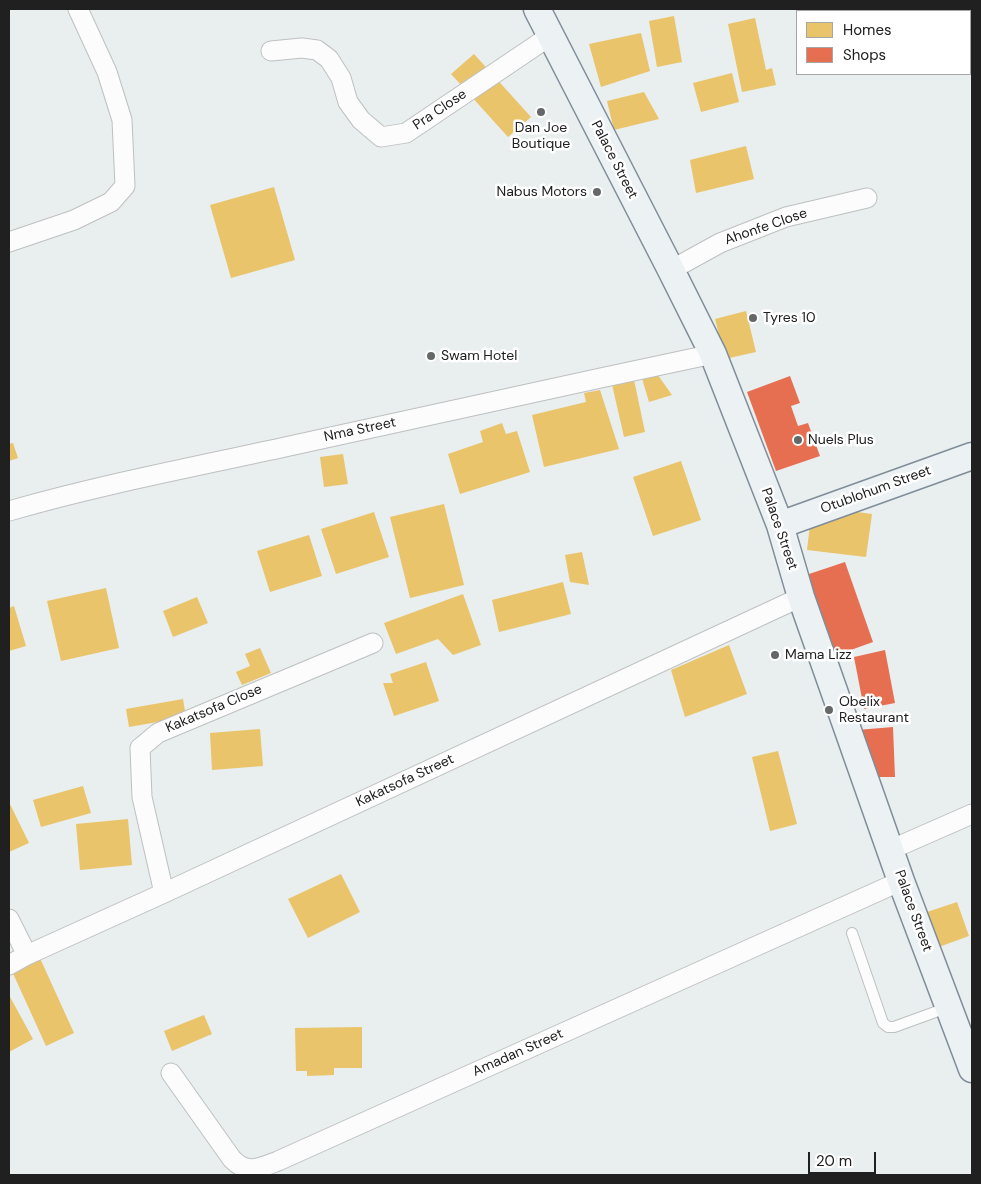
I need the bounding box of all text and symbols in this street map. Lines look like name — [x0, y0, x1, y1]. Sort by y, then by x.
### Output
legend — [796, 10, 971, 75]
text: Homes — [843, 20, 892, 40]
text: Shops — [843, 45, 886, 65]
street label: Pra Close — [410, 86, 470, 134]
marker: Dan Joe Boutique — [535, 106, 547, 118]
street label: Palace Street — [587, 118, 641, 202]
place label: Dan Joe Boutique — [512, 120, 570, 152]
place label: Nabus Motors — [497, 184, 587, 200]
marker: Nabus Motors — [591, 186, 603, 198]
street label: Ahonfe Close — [722, 205, 810, 249]
place label: Tyres 10 — [763, 310, 815, 326]
marker: Tyres 10 — [747, 312, 759, 324]
place label: Swam Hotel — [441, 348, 517, 364]
marker: Swam Hotel — [425, 350, 437, 362]
street label: Nma Street — [322, 414, 398, 446]
place label: Nuels Plus — [808, 432, 874, 448]
marker: Nuels Plus — [792, 434, 804, 446]
street label: Otublohum Street — [818, 462, 934, 518]
street label: Palace Street — [757, 486, 801, 572]
place label: Mama Lizz — [785, 647, 852, 663]
marker: Mama Lizz — [769, 649, 781, 661]
street label: Kakatsofa Close — [163, 681, 265, 737]
place label: Obelix Restaurant — [839, 694, 909, 726]
marker: Obelix Restaurant — [823, 704, 835, 716]
street label: Kakatsofa Street — [353, 751, 457, 811]
street label: Palace Street — [890, 868, 936, 954]
street label: Amadan Street — [470, 1026, 566, 1080]
scale bar — [811, 1142, 878, 1174]
text: 20 m — [816, 1151, 852, 1171]

